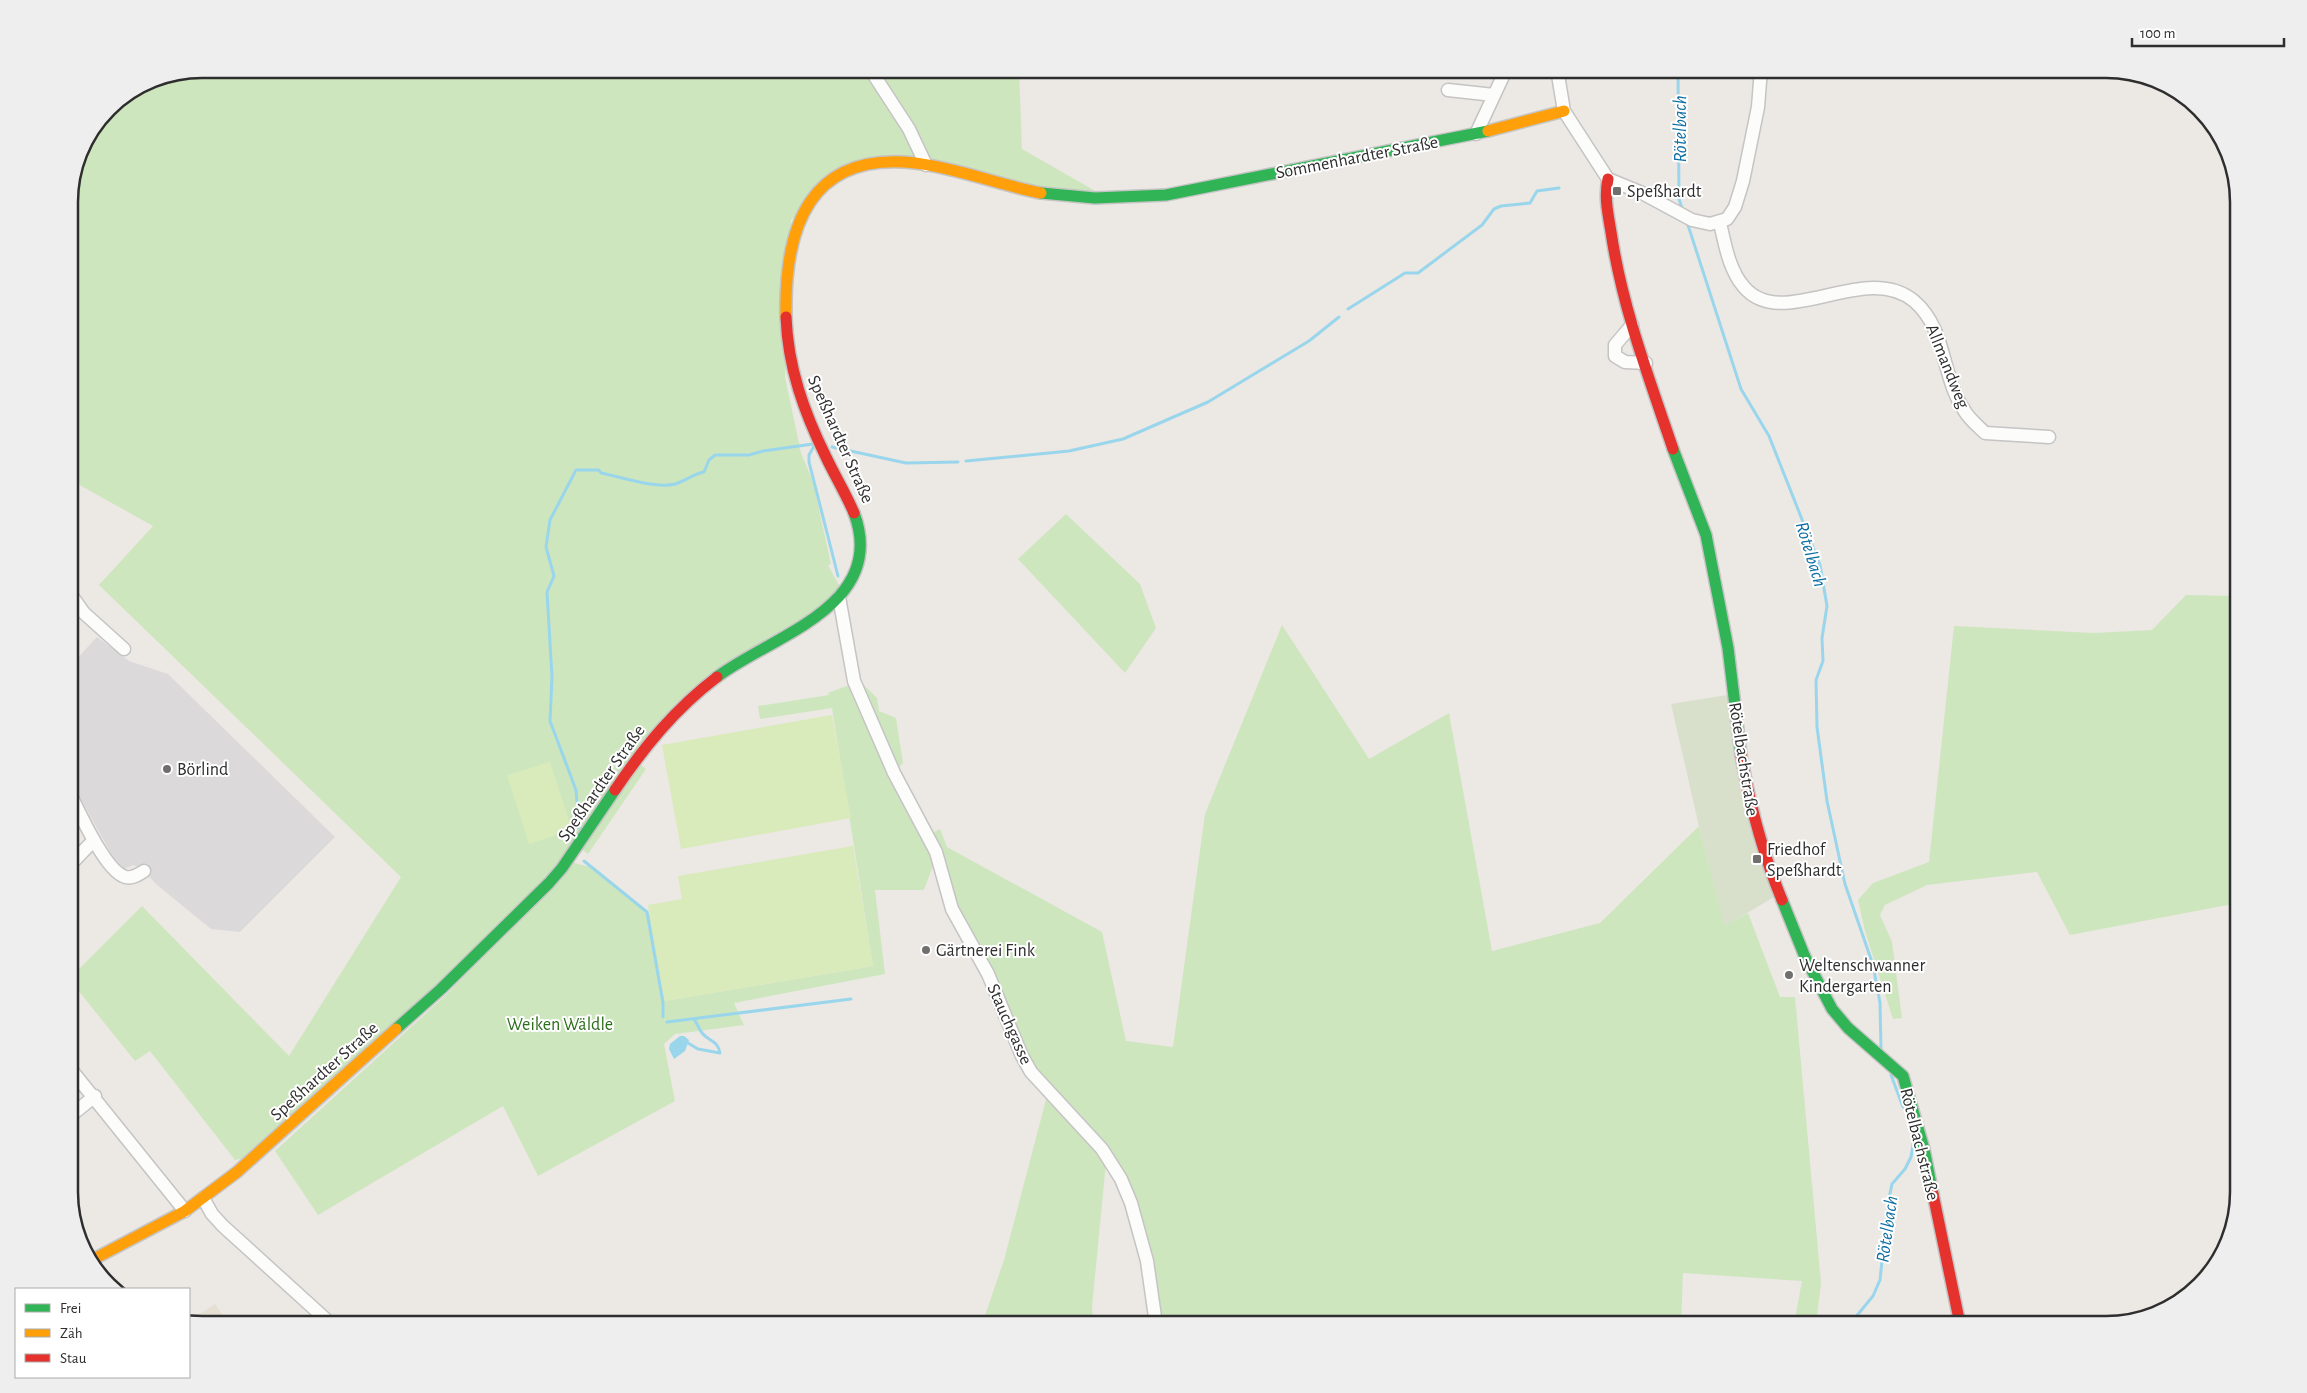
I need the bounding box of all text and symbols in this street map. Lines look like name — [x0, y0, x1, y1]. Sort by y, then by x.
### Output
scale bar — [2132, 15, 2284, 47]
text: 100 m — [2140, 26, 2175, 41]
water label: Rötelbach — [1671, 95, 1690, 163]
street label: Sommenhardter Straße — [1275, 133, 1440, 183]
place label: Speßhardt — [1627, 183, 1702, 201]
marker: Speßhardt — [1611, 185, 1623, 197]
street label: Allmandweg — [1922, 322, 1972, 411]
street label: Speßhardter Straße — [804, 373, 876, 506]
water label: Rötelbach — [1792, 520, 1829, 589]
street label: Rötelbachstraße — [1725, 701, 1761, 817]
street label: Speßhardter Straße — [555, 722, 649, 845]
place label: Börlind — [177, 761, 228, 779]
marker: Börlind — [161, 763, 173, 775]
place label: Friedhof Speßhardt — [1767, 841, 1842, 880]
marker: Friedhof Speßhardt — [1751, 853, 1763, 865]
place label: Gärtnerei Fink — [936, 942, 1036, 960]
marker: Gärtnerei Fink — [920, 944, 932, 956]
place label: Weltenschwanner Kindergarten — [1799, 957, 1925, 996]
marker: Weltenschwanner Kindergarten — [1783, 969, 1795, 981]
street label: Stauchgasse — [983, 981, 1035, 1068]
park label: Weiken Wäldle — [507, 1016, 613, 1034]
street label: Speßhardter Straße — [267, 1019, 382, 1125]
street label: Rötelbachstraße — [1896, 1086, 1942, 1202]
water label: Rötelbach — [1873, 1195, 1902, 1264]
legend — [15, 1288, 190, 1378]
text: Frei — [60, 1301, 81, 1316]
text: Zäh — [60, 1326, 83, 1341]
text: Stau — [60, 1351, 87, 1366]

